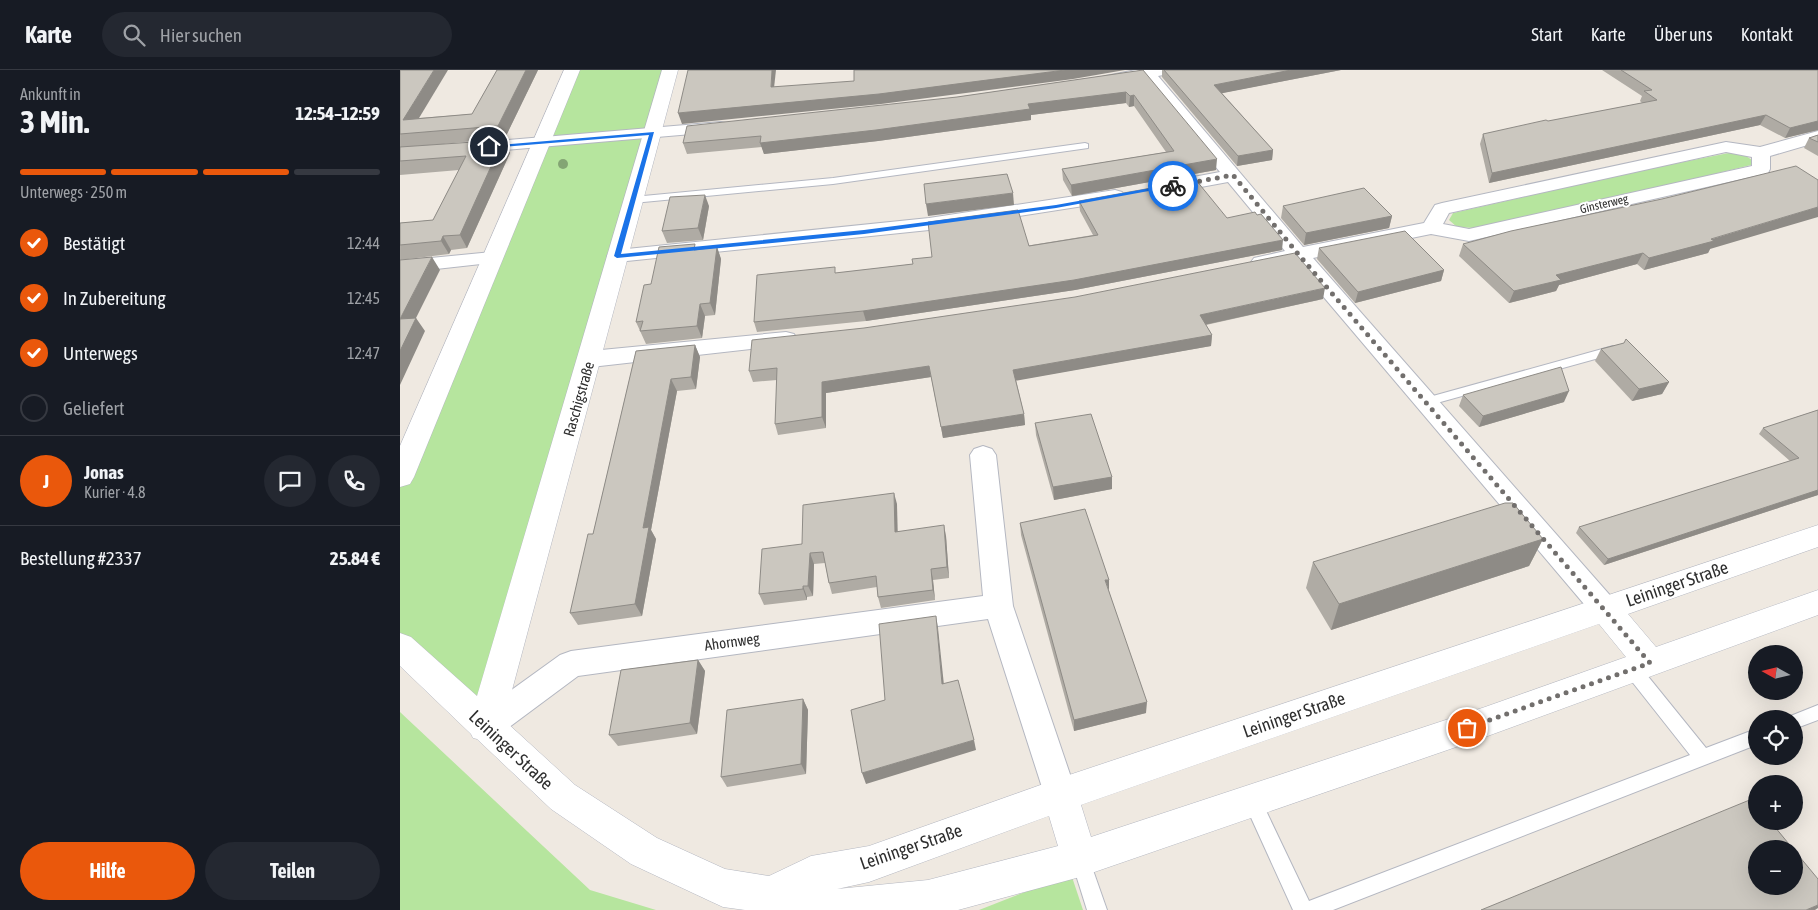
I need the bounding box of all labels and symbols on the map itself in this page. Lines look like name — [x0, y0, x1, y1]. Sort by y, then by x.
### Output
pin — [468, 125, 510, 167]
courier — [1148, 161, 1198, 211]
street label: Ginsterweg — [1578, 191, 1630, 216]
street label: Raschigstraße — [560, 359, 597, 438]
street label: Leininger Straße — [1623, 556, 1731, 611]
street label: Ahornweg — [703, 629, 761, 654]
north arrow — [1748, 645, 1802, 700]
street label: Leininger Straße — [1240, 687, 1348, 742]
street label: Leininger Straße — [465, 706, 558, 794]
pin — [1446, 707, 1488, 749]
street label: Leininger Straße — [857, 819, 965, 874]

